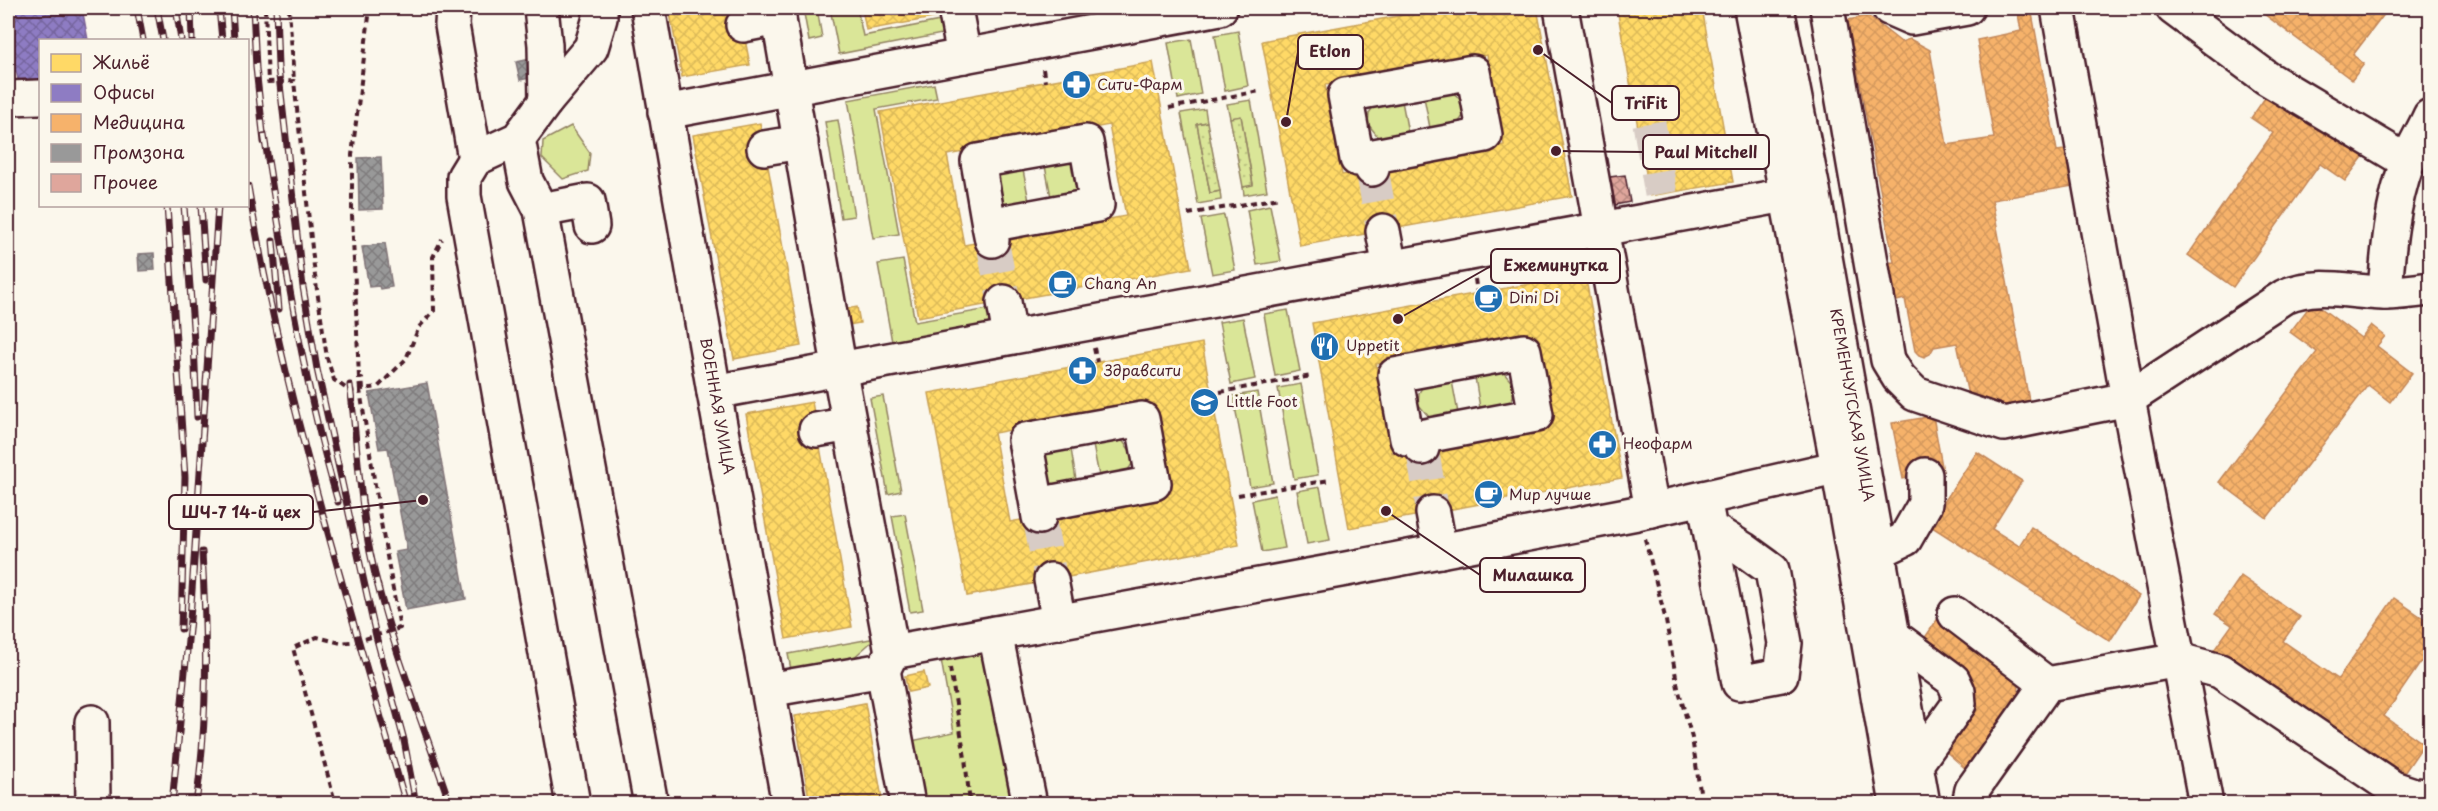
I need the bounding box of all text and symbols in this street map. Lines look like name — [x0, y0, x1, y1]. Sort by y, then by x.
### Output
callout: Etlon — [1298, 35, 1363, 69]
text: Etlon — [1309, 38, 1351, 62]
legend — [39, 39, 249, 207]
text: Жильё — [92, 48, 150, 75]
pharmacy icon: Сити-Фарм — [1060, 69, 1092, 101]
place label: Сити-Фарм — [1097, 72, 1183, 95]
text: Офисы — [93, 78, 155, 105]
callout: TriFit — [1612, 86, 1679, 120]
text: TriFit — [1624, 90, 1668, 114]
text: Медицина — [93, 108, 185, 135]
callout: Paul Mitchell — [1643, 135, 1769, 169]
text: Промзона — [93, 138, 185, 165]
text: Paul Mitchell — [1655, 139, 1757, 163]
text: Прочее — [93, 168, 158, 195]
callout: Ежеминутка — [1491, 249, 1620, 283]
text: Ежеминутка — [1503, 252, 1609, 276]
cafe icon: Chang An — [1047, 268, 1079, 300]
place label: Chang An — [1084, 271, 1157, 294]
cafe icon: Dini Di — [1472, 282, 1504, 314]
place label: Dini Di — [1509, 285, 1559, 308]
street label: КРЕМЕНЧУГСКАЯ УЛИЦА — [1825, 306, 1882, 503]
restaurant icon: Uppetit — [1309, 330, 1341, 362]
place label: Uppetit — [1346, 333, 1400, 356]
street label: ВОЕННАЯ УЛИЦА — [695, 336, 742, 476]
pharmacy icon: Здравсити — [1067, 355, 1099, 387]
place label: Здравсити — [1103, 358, 1181, 381]
school or university icon: Little Foot — [1189, 386, 1221, 418]
place label: Little Foot — [1226, 389, 1298, 412]
pharmacy icon: Неофарм — [1586, 428, 1618, 460]
place label: Неофарм — [1623, 431, 1693, 454]
cafe icon: Мир лучше — [1472, 479, 1504, 511]
place label: Мир лучше — [1509, 482, 1591, 505]
callout: ШЧ-7 14-й цех — [169, 495, 313, 529]
text: ШЧ-7 14-й цех — [181, 499, 301, 523]
callout: Милашка — [1480, 558, 1585, 592]
text: Милашка — [1492, 562, 1574, 586]

